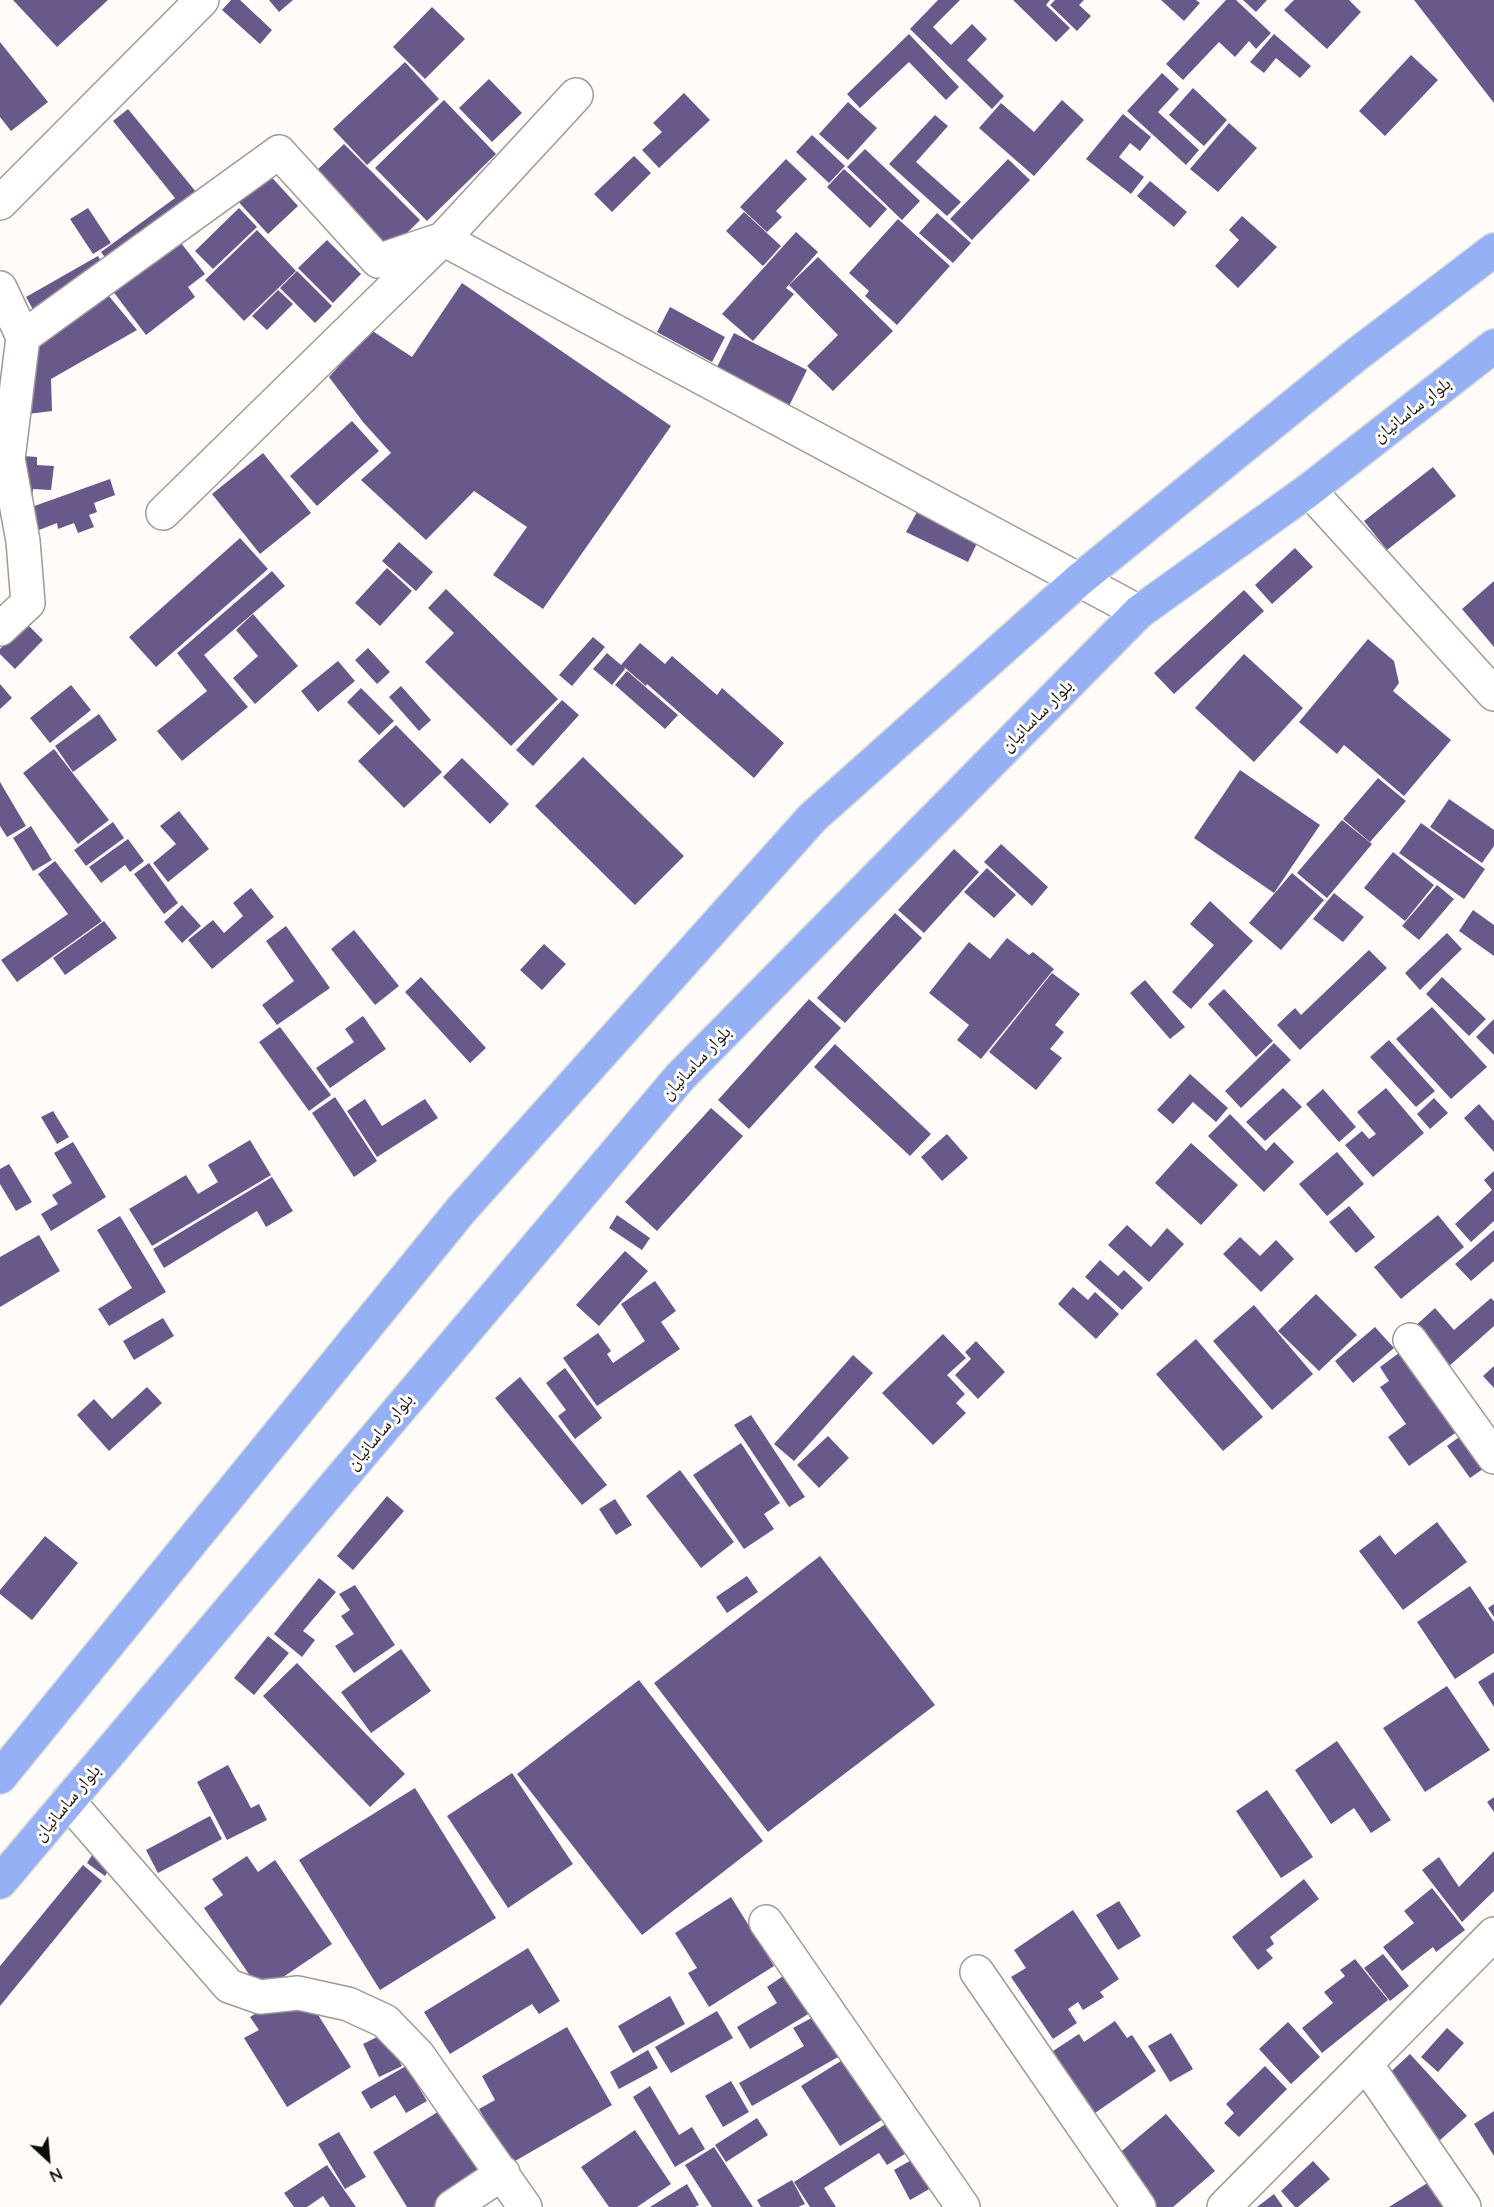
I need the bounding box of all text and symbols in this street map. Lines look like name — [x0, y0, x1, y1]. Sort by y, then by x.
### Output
street label: بلوار ساسانیان — [1369, 373, 1455, 447]
street label: بلوار ساسانیان — [996, 675, 1078, 757]
street label: بلوار ساسانیان — [656, 1022, 736, 1104]
street label: بلوار ساسانیان — [342, 1389, 418, 1475]
street label: بلوار ساسانیان — [29, 1760, 105, 1846]
north arrow — [18, 2129, 78, 2189]
text: N — [46, 2164, 66, 2187]

